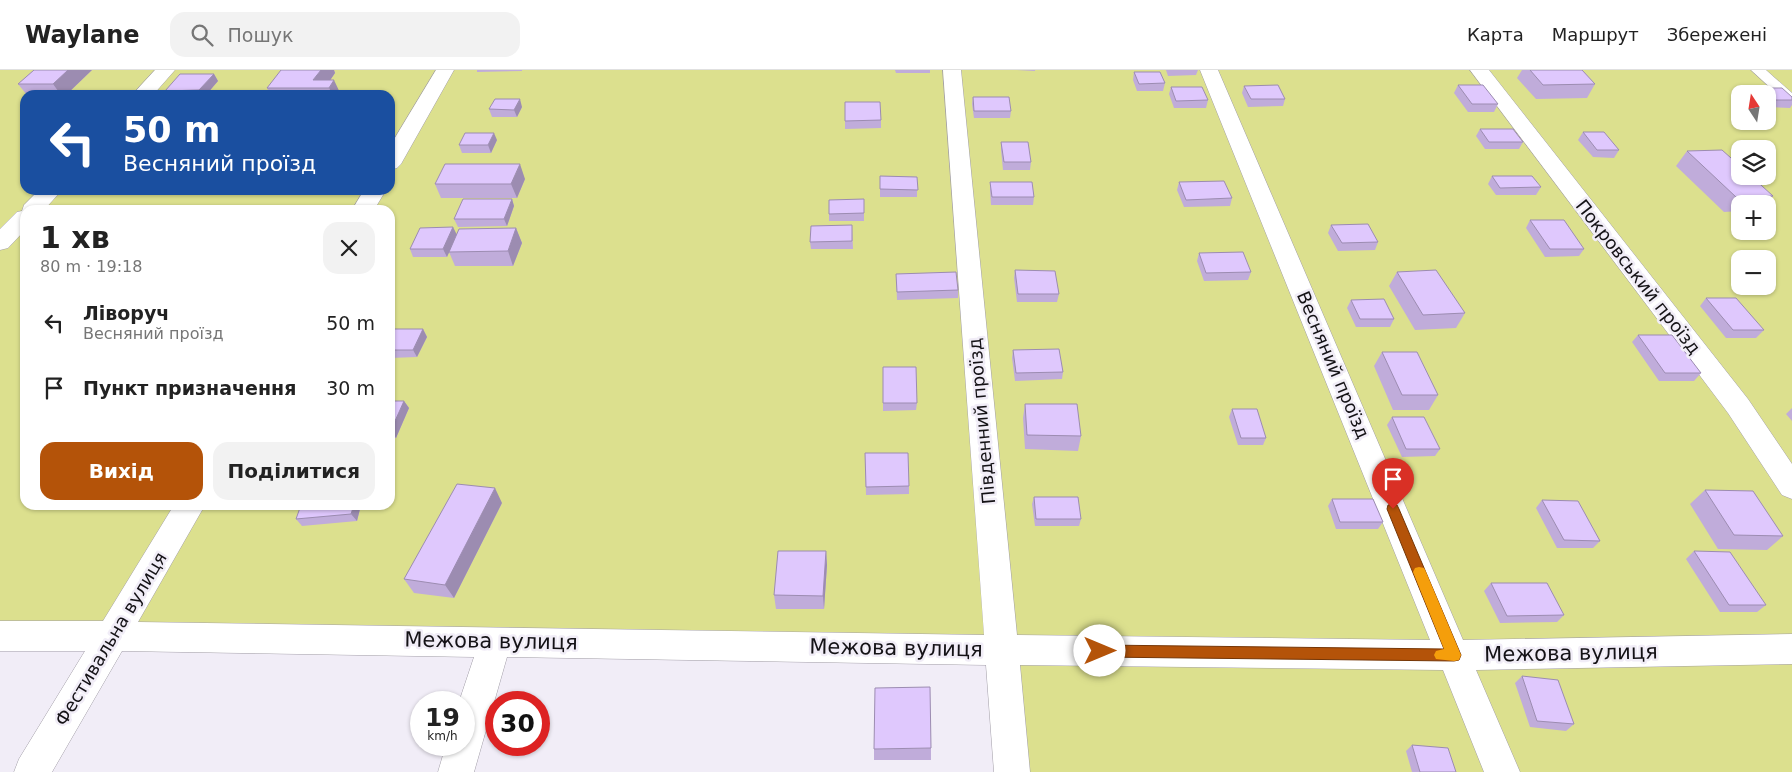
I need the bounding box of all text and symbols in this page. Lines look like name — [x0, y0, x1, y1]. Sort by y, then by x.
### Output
search box — [170, 12, 520, 57]
text: Waylane — [25, 21, 140, 49]
icon: search — [188, 21, 216, 49]
text: Пошук — [228, 24, 294, 46]
text: Карта — [1467, 24, 1524, 45]
text: Маршрут — [1552, 24, 1639, 45]
text: Збережені — [1667, 24, 1767, 45]
north arrow — [1731, 85, 1776, 130]
map controls — [1731, 85, 1776, 295]
icon: left — [40, 110, 105, 175]
text: 50 m — [123, 110, 220, 150]
button: layers — [1731, 140, 1776, 185]
text: Весняний проїзд — [123, 151, 316, 176]
street label: Покровський проїзд — [1572, 195, 1705, 358]
button: + — [1731, 195, 1776, 240]
text: 1 хв — [40, 220, 110, 255]
button: close — [323, 222, 375, 274]
button: − — [1731, 250, 1776, 295]
text: 80 m · 19:18 — [40, 257, 142, 276]
street label: Весняний проїзд — [1293, 288, 1374, 442]
text: Ліворуч — [83, 302, 169, 324]
icon: left — [40, 309, 68, 337]
text: 50 m — [326, 312, 375, 334]
text: Весняний проїзд — [83, 324, 223, 343]
street label: Південний проїзд — [964, 337, 999, 505]
icon: arrive — [40, 374, 68, 402]
text: Пункт призначення — [83, 377, 296, 399]
text: 30 m — [326, 377, 375, 399]
button: Вихід — [40, 442, 203, 500]
button: Поділитися — [213, 442, 375, 500]
pin — [1372, 458, 1414, 509]
icon: arrive — [1379, 465, 1407, 493]
street label: Фестивальна вулиця — [50, 548, 171, 729]
position arrow — [1073, 624, 1125, 676]
street label: Межова вулиця — [404, 627, 578, 655]
street label: Межова вулиця — [809, 634, 983, 662]
street label: Межова вулиця — [1484, 639, 1658, 667]
speed limit sign: 30 — [485, 691, 550, 756]
text: 19 — [425, 703, 460, 732]
text: km/h — [427, 729, 458, 743]

